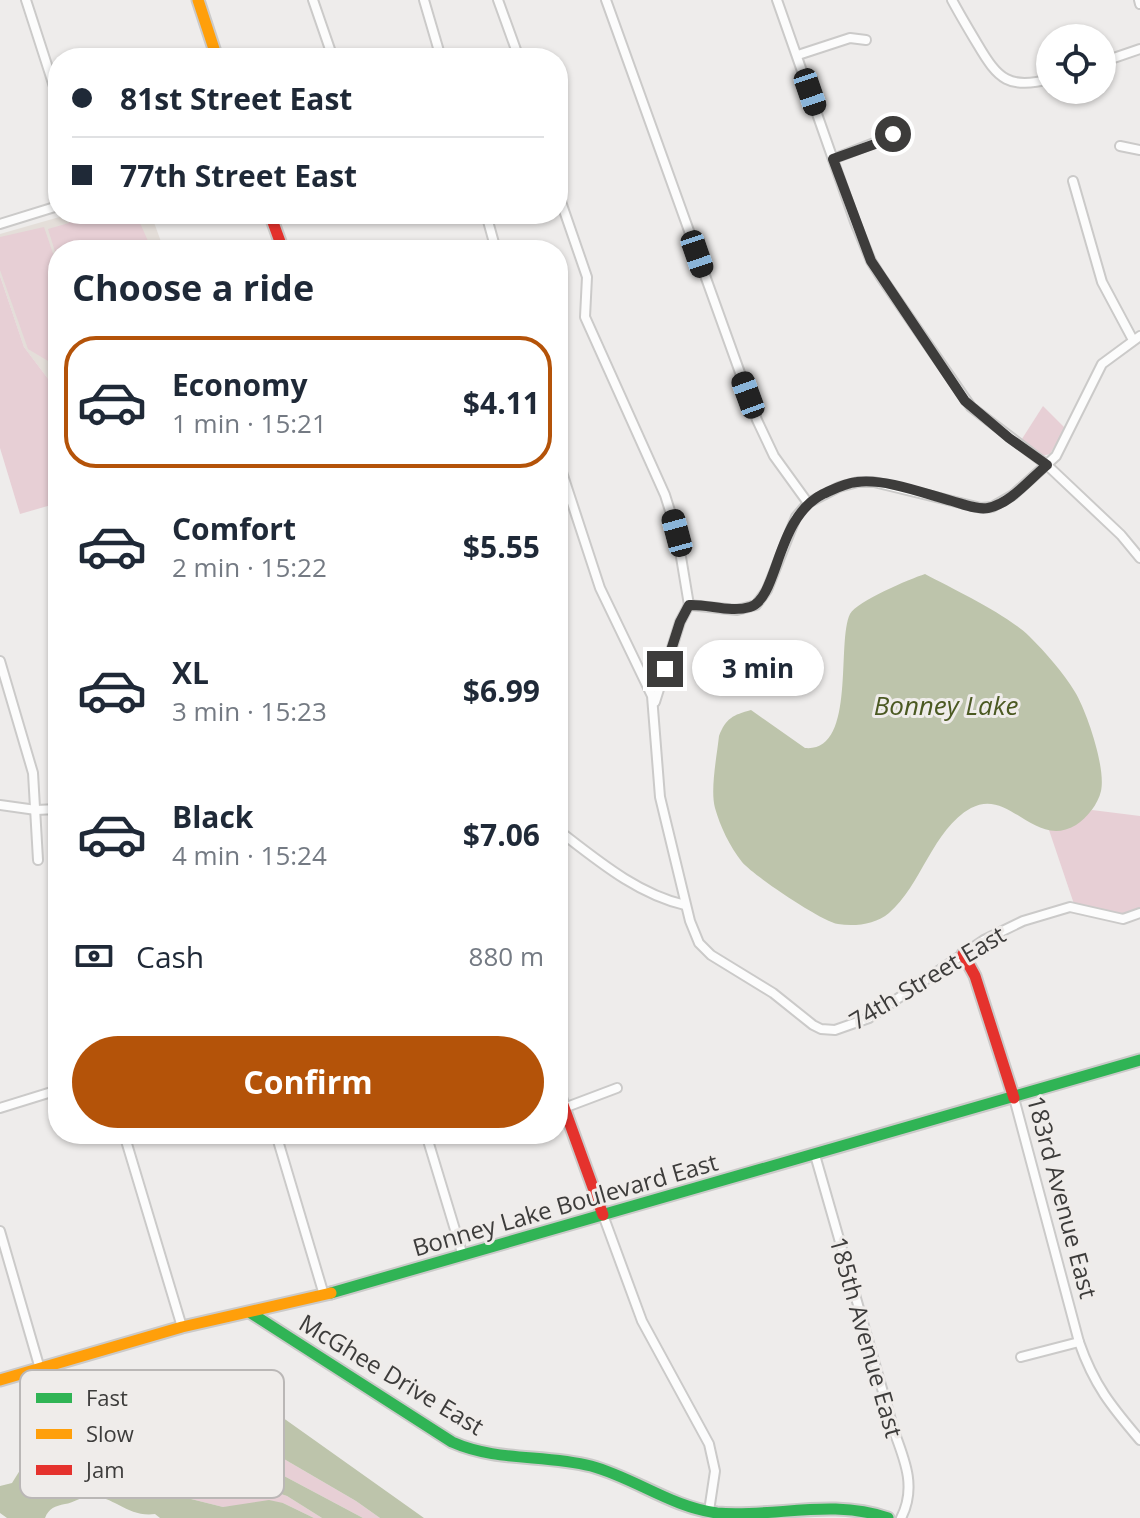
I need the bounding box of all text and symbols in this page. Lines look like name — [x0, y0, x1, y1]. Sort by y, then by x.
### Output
map controls — [1036, 24, 1116, 104]
button: locate — [1036, 24, 1116, 104]
car — [791, 65, 829, 119]
text: 81st Street East — [120, 78, 352, 119]
route start — [875, 116, 911, 152]
text: 77th Street East — [120, 155, 357, 196]
car — [678, 227, 716, 281]
text: Choose a ride — [72, 263, 314, 312]
text: Economy — [172, 364, 308, 405]
icon: car — [76, 366, 148, 438]
car — [729, 368, 767, 422]
text: $4.11 — [463, 382, 540, 423]
text: 1 min · 15:21 — [172, 405, 327, 441]
car — [659, 507, 695, 559]
text: Comfort — [172, 508, 296, 549]
icon: car — [76, 510, 148, 582]
text: $5.55 — [463, 526, 540, 567]
text: 2 min · 15:22 — [172, 549, 327, 585]
callout: 3 min — [693, 641, 825, 697]
text: 3 min — [722, 650, 794, 686]
route end — [647, 651, 683, 687]
text: XL — [172, 652, 209, 693]
icon: car — [76, 654, 148, 726]
text: $6.99 — [463, 670, 540, 711]
water label: Bonney Lake — [874, 687, 1018, 723]
text: 3 min · 15:23 — [172, 693, 327, 729]
text: Black — [172, 796, 253, 837]
icon: car — [76, 798, 148, 870]
text: $7.06 — [463, 814, 540, 855]
text: 4 min · 15:24 — [172, 837, 327, 873]
street label: 74th Street East — [843, 917, 1011, 1037]
icon: cash — [72, 934, 116, 978]
text: Cash — [136, 936, 204, 977]
text: 880 m — [469, 938, 544, 974]
button: Confirm — [72, 1036, 544, 1128]
street label: 183rd Avenue East — [1020, 1092, 1106, 1302]
street label: Bonney Lake Boulevard East — [408, 1145, 722, 1263]
street label: 185th Avenue East — [823, 1233, 911, 1441]
street label: McGhee Drive East — [293, 1306, 491, 1442]
legend — [20, 1370, 284, 1498]
text: Fast — [86, 1382, 128, 1412]
text: Slow — [86, 1418, 134, 1448]
text: Jam — [84, 1454, 125, 1484]

